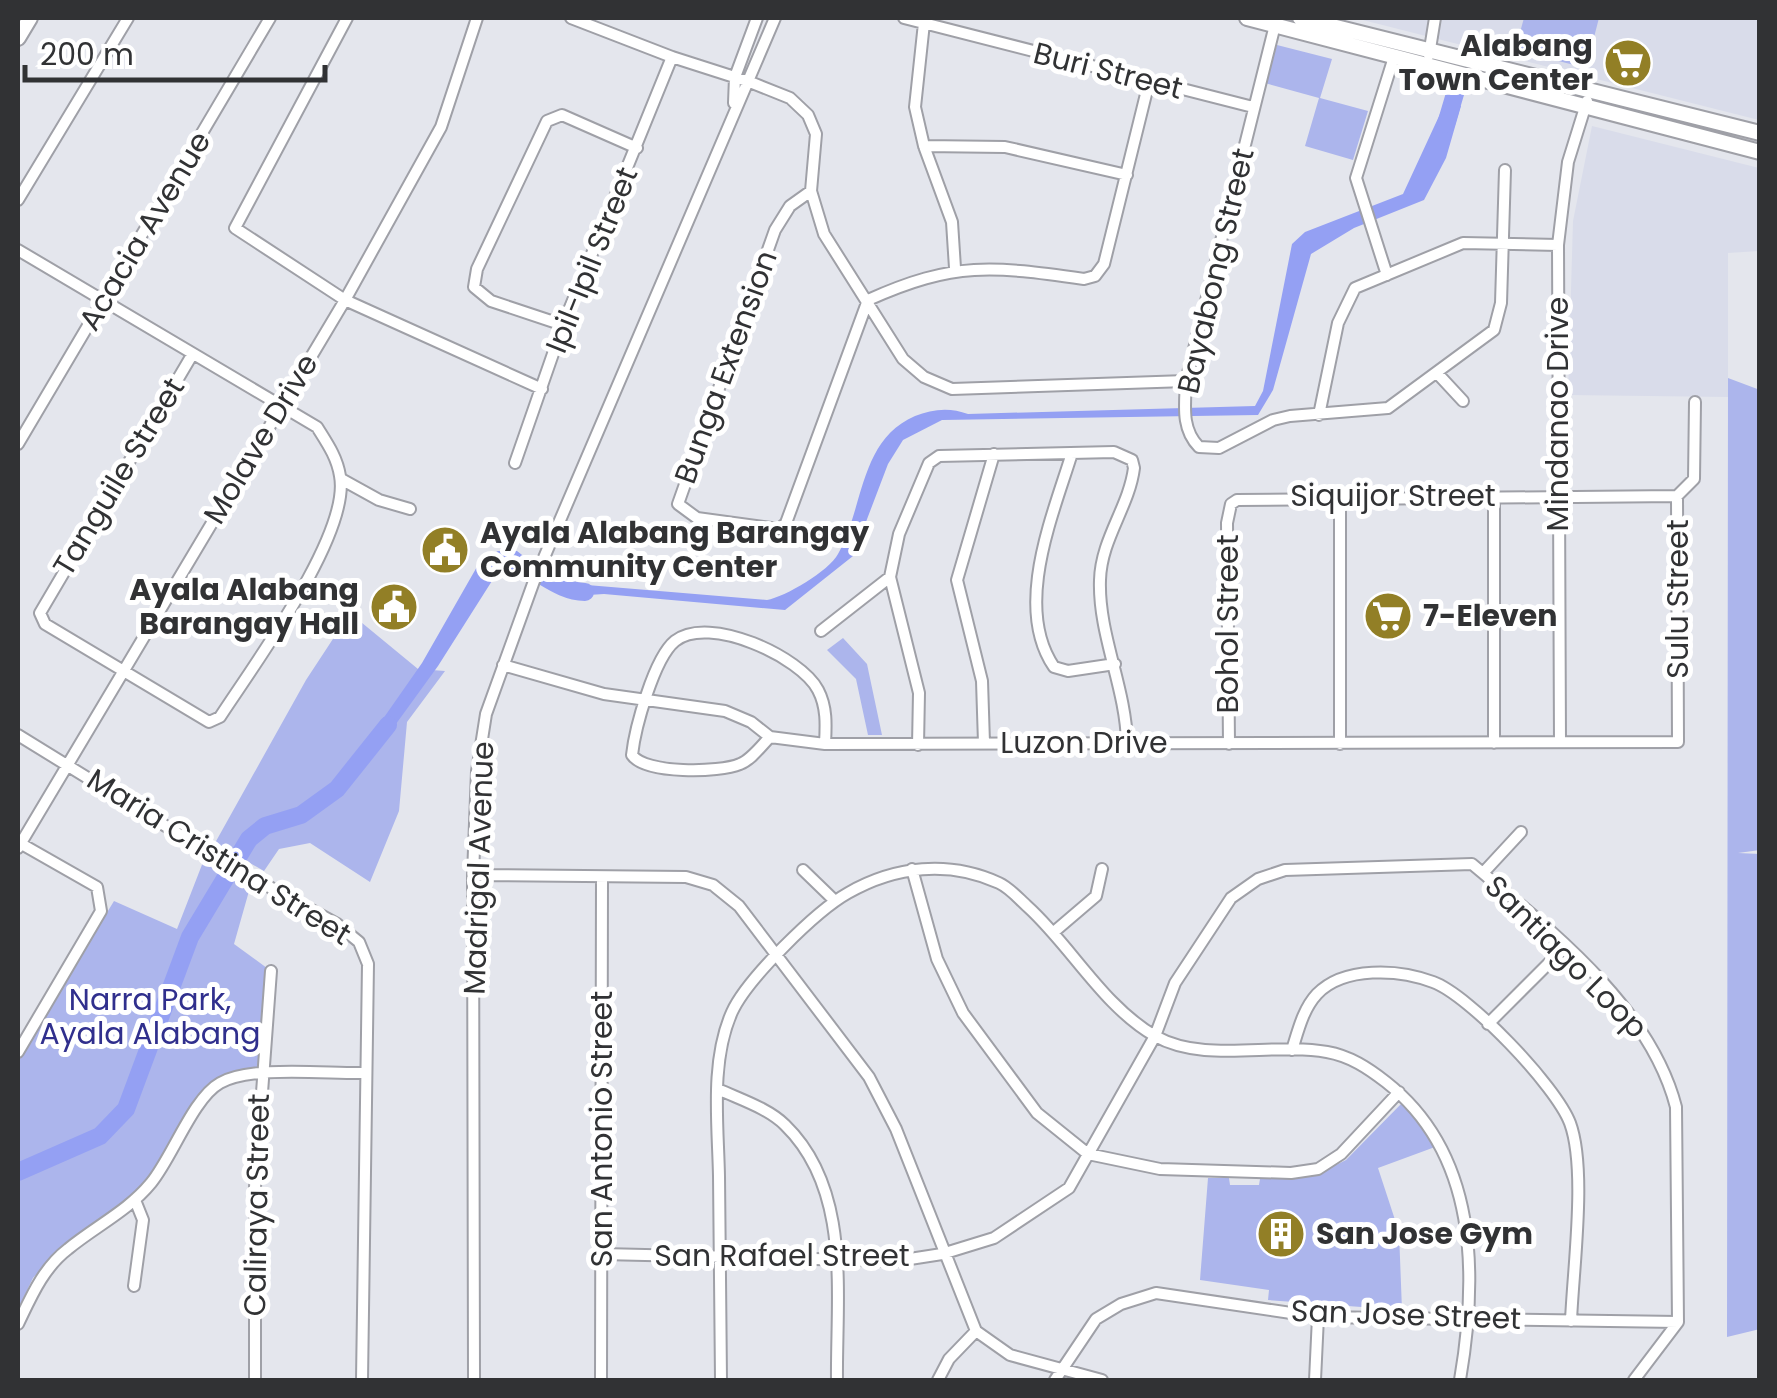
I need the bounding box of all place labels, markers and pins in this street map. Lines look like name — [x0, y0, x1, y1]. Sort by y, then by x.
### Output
place label: Alabang Town Center — [1399, 24, 1593, 101]
supermarket icon: Alabang Town Center — [1602, 37, 1654, 89]
place label: Ayala Alabang Barangay Community Center — [480, 511, 869, 588]
public building icon: Ayala Alabang Barangay Community Center — [419, 524, 471, 576]
place label: Ayala Alabang Barangay Hall — [129, 568, 359, 645]
public building icon: Ayala Alabang Barangay Hall — [368, 581, 420, 633]
supermarket icon: 7-Eleven — [1362, 590, 1414, 642]
place label: 7-Eleven — [1423, 594, 1558, 637]
building icon: San Jose Gym — [1255, 1208, 1307, 1260]
place label: San Jose Gym — [1316, 1212, 1533, 1255]

